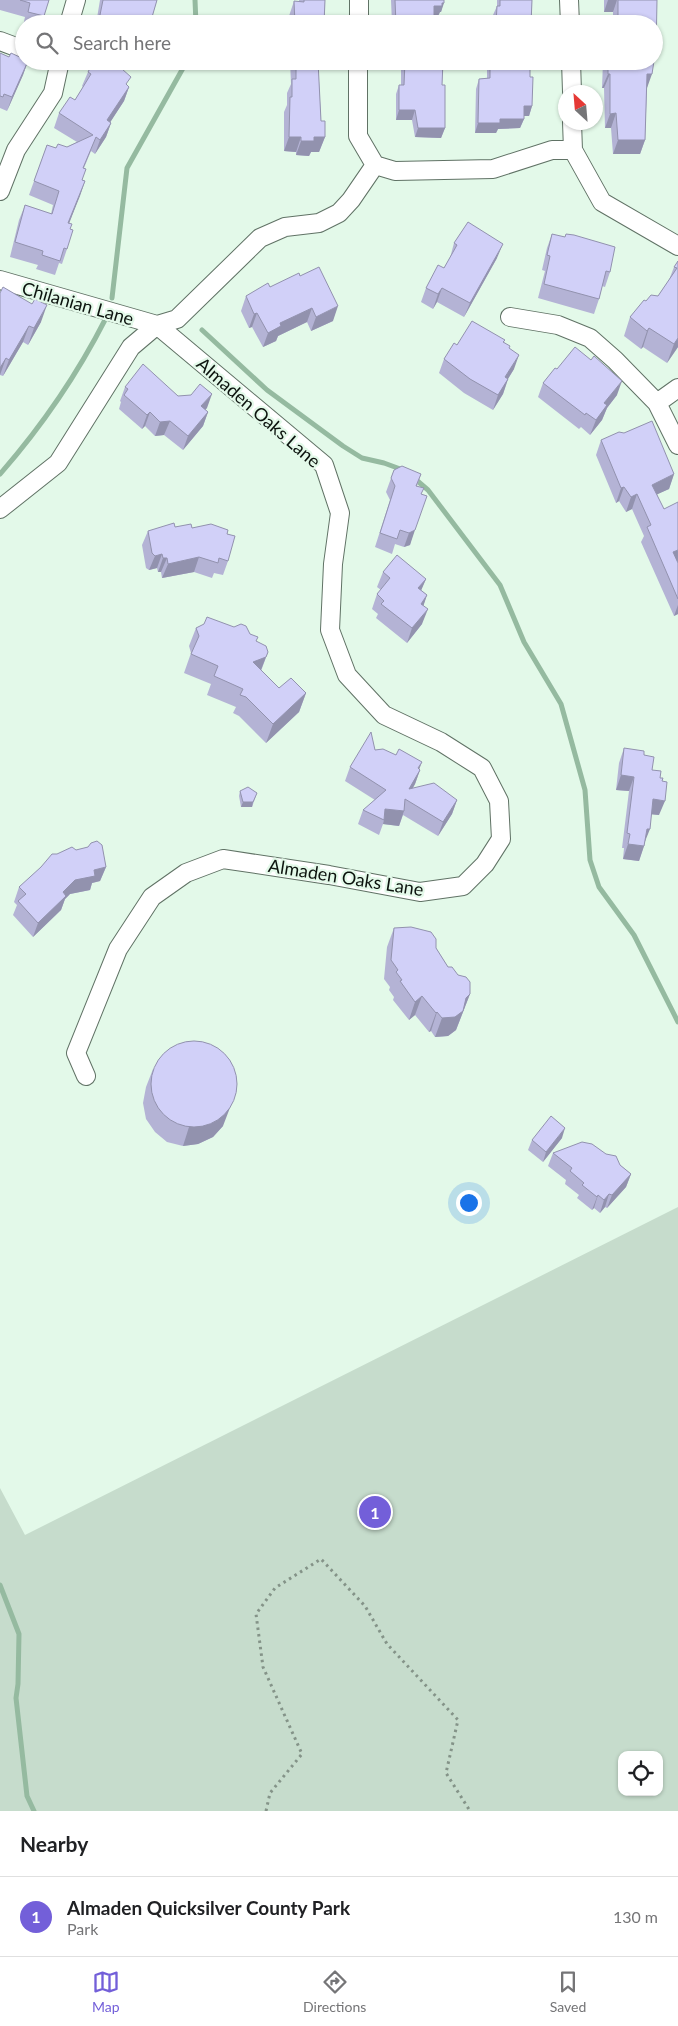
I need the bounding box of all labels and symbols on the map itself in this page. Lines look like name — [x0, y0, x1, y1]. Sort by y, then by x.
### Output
north arrow — [558, 85, 603, 130]
street label: Chilanian Lane — [20, 277, 136, 329]
street label: Almaden Oaks Lane — [193, 352, 325, 472]
street label: Almaden Oaks Lane — [267, 854, 425, 900]
your location — [456, 1190, 482, 1216]
pin: 1 — [359, 1493, 391, 1531]

